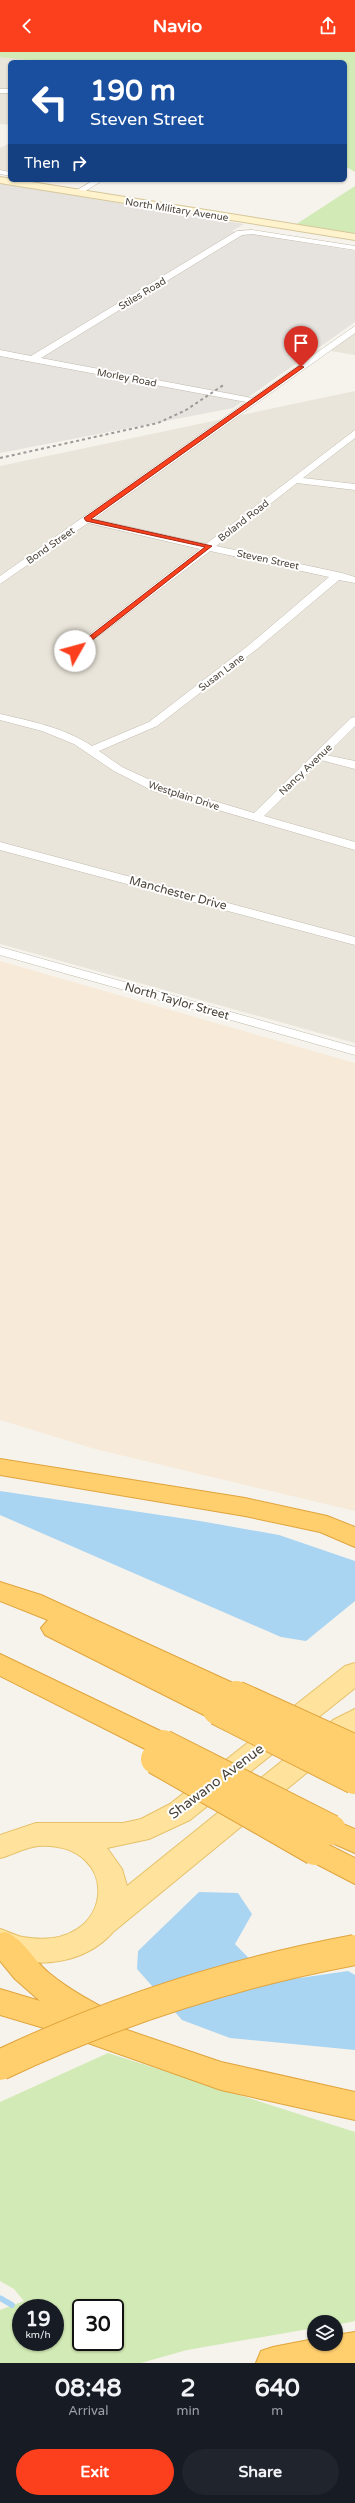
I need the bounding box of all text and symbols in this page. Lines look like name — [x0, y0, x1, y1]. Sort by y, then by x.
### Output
icon: back — [16, 15, 38, 37]
text: Navio — [153, 15, 202, 37]
icon: share — [317, 15, 339, 37]
text: 190 m — [90, 74, 176, 108]
icon: left — [24, 76, 76, 128]
text: Steven Street — [90, 108, 204, 130]
icon: right — [68, 152, 90, 174]
text: Then — [24, 154, 60, 172]
street label: North Military Avenue — [124, 196, 230, 224]
street label: Stiles Road — [117, 275, 168, 313]
pin — [284, 326, 318, 367]
icon: arrive — [290, 332, 312, 354]
street label: Morley Road — [96, 366, 158, 390]
street label: Boland Road — [216, 497, 271, 544]
street label: Bond Street — [24, 525, 77, 567]
street label: Steven Street — [236, 548, 300, 572]
position arrow — [54, 630, 96, 672]
street label: Susan Lane — [196, 651, 247, 694]
street label: Nancy Avenue — [277, 741, 335, 798]
street label: Westplain Drive — [147, 779, 221, 813]
street label: Manchester Drive — [128, 873, 229, 913]
street label: North Taylor Street — [123, 979, 231, 1023]
street label: Shawano Avenue — [165, 1740, 267, 1823]
speed limit sign: 30 — [72, 2299, 124, 2351]
text: 19 — [25, 2308, 51, 2332]
map controls — [307, 2315, 343, 2351]
button: layers — [307, 2315, 343, 2351]
text: km/h — [25, 2329, 51, 2341]
text: 08:48 — [55, 2374, 122, 2403]
text: 2 — [181, 2374, 196, 2403]
text: 640 — [255, 2374, 300, 2403]
text: Arrival — [68, 2403, 108, 2419]
text: min — [177, 2403, 200, 2419]
text: m — [271, 2403, 283, 2419]
button: Exit — [16, 2449, 174, 2495]
button: Share — [182, 2449, 339, 2495]

